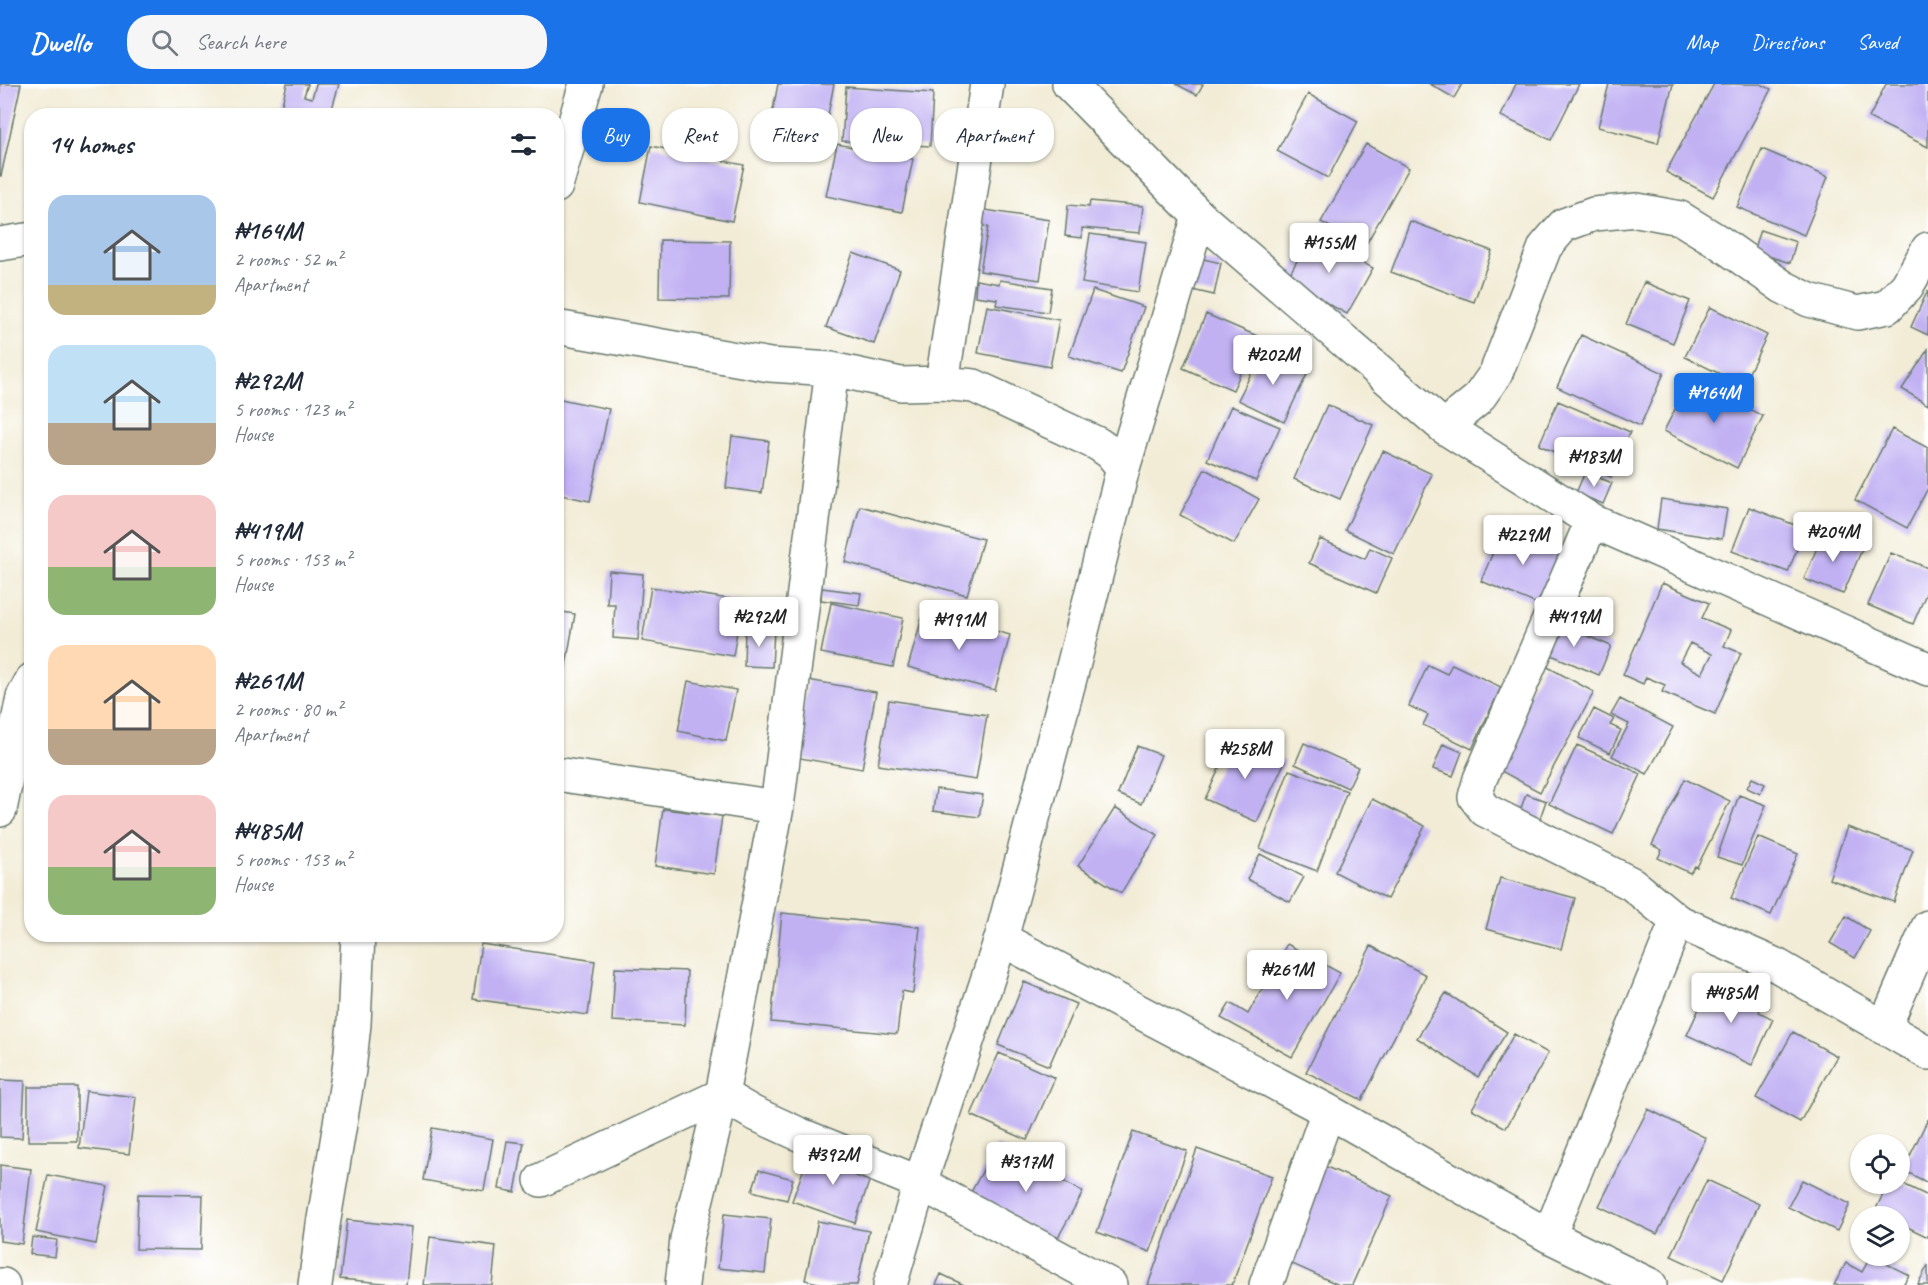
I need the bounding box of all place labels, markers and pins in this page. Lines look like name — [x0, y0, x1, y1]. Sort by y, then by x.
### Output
pin: ₦155M — [1287, 223, 1371, 274]
pin: ₦202M — [1231, 335, 1315, 386]
pin: ₦164M — [1672, 373, 1756, 424]
pin: ₦183M — [1552, 437, 1636, 488]
pin: ₦204M — [1791, 512, 1875, 563]
pin: ₦229M — [1481, 515, 1565, 566]
pin: ₦292M — [717, 597, 801, 648]
pin: ₦419M — [1532, 597, 1616, 648]
pin: ₦191M — [917, 600, 1001, 651]
pin: ₦258M — [1203, 729, 1287, 780]
pin: ₦261M — [1245, 950, 1329, 1001]
pin: ₦485M — [1689, 973, 1773, 1024]
pin: ₦392M — [791, 1135, 875, 1186]
pin: ₦317M — [984, 1142, 1068, 1193]

